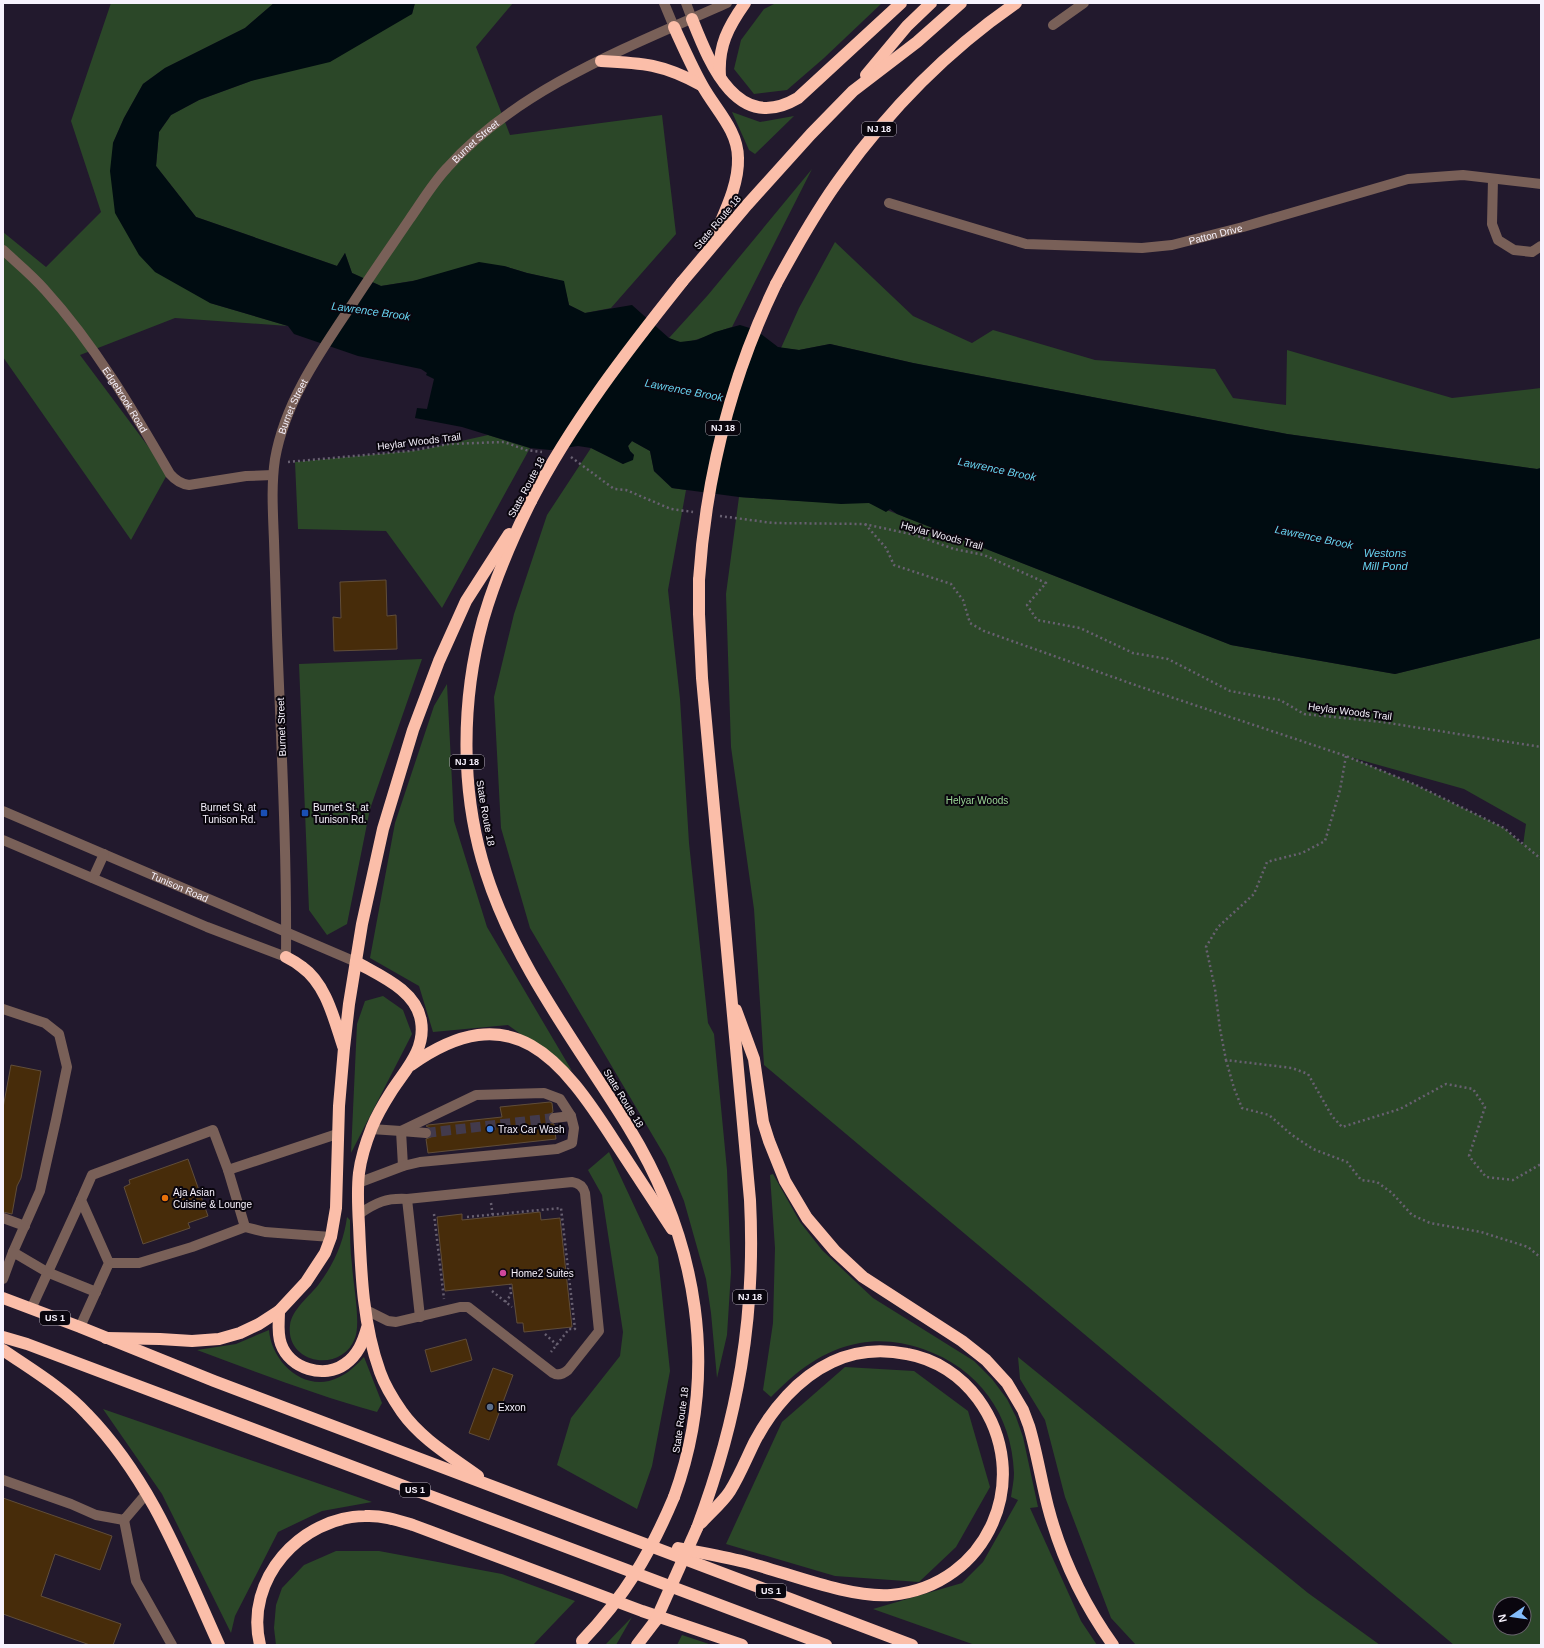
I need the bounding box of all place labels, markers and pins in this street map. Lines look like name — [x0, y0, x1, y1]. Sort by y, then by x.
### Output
place label: Burnet St, at Tunison Rd. — [200, 802, 256, 825]
place label: Burnet St. at Tunison Rd. — [313, 802, 369, 825]
marker: Burnet St, at Tunison Rd. — [259, 808, 269, 818]
marker: Burnet St. at Tunison Rd. — [300, 808, 310, 818]
marker: Trax Car Wash — [485, 1124, 495, 1134]
place label: Trax Car Wash — [498, 1124, 565, 1135]
place label: Aja Asian Cuisine & Lounge — [173, 1187, 252, 1210]
marker: Aja Asian Cuisine & Lounge — [160, 1193, 170, 1203]
marker: Home2 Suites — [498, 1268, 508, 1278]
place label: Home2 Suites — [511, 1268, 574, 1279]
marker: Exxon — [485, 1402, 495, 1412]
place label: Exxon — [498, 1402, 526, 1413]

